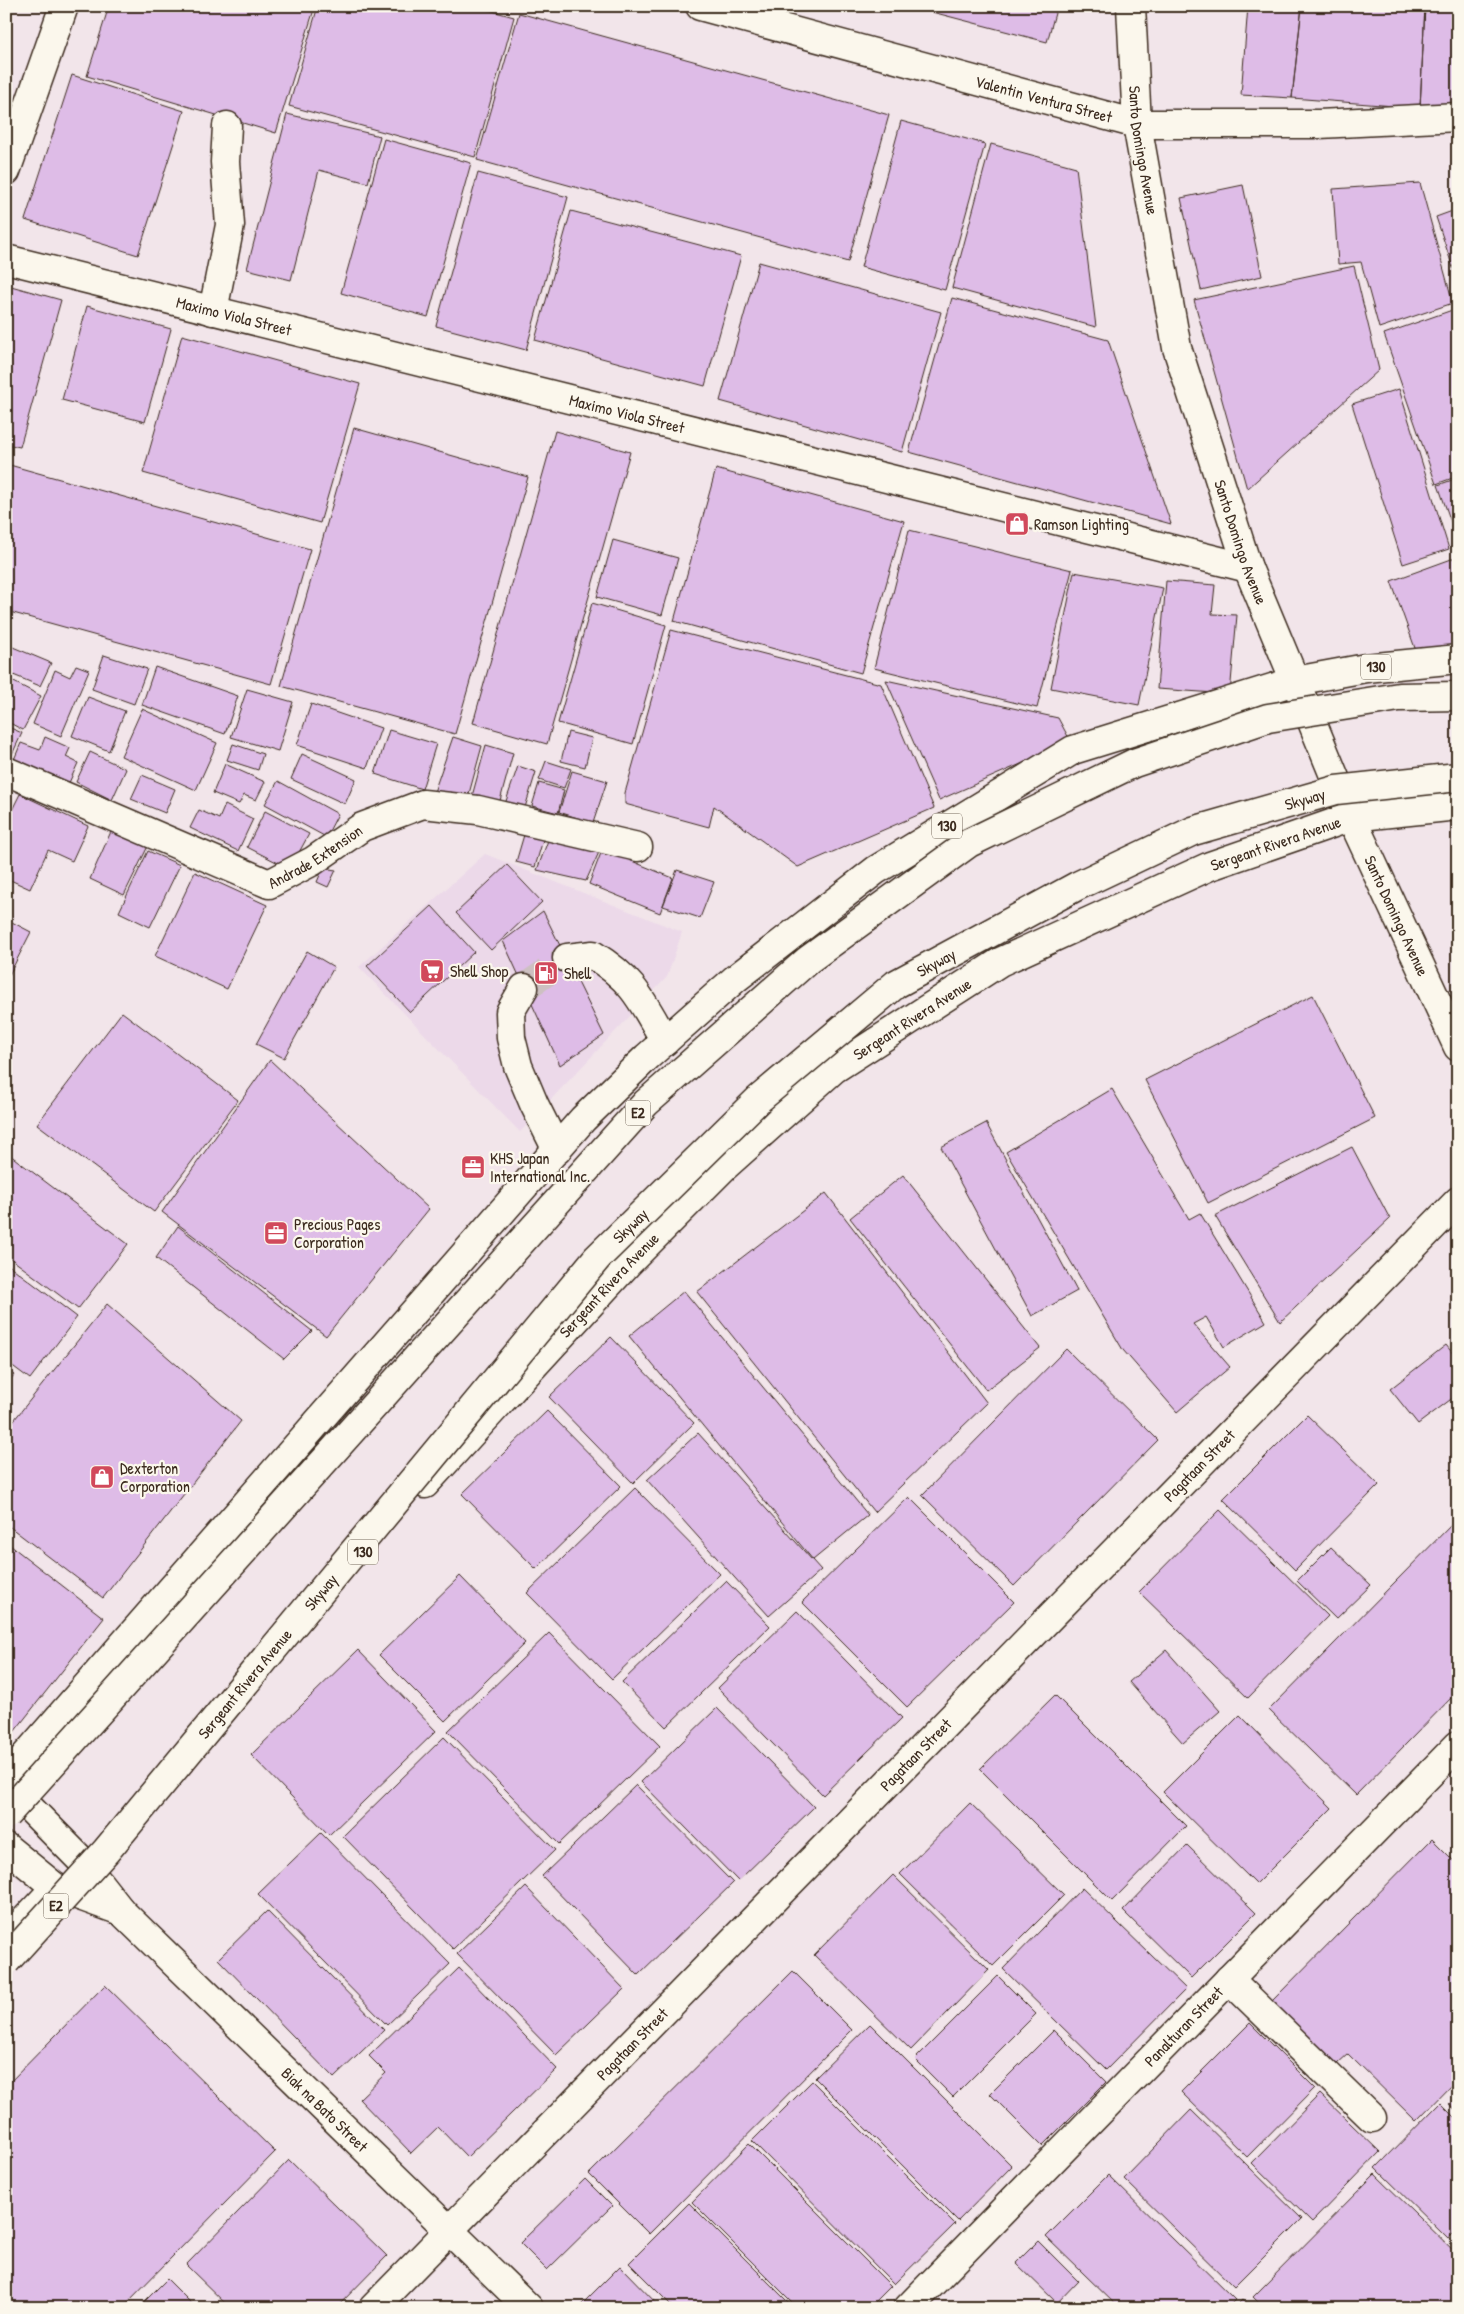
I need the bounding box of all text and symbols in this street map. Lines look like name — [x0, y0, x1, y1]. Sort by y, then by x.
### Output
street label: Valentin Ventura Street — [973, 70, 1115, 128]
street label: Santo Domingo Avenue — [1124, 85, 1164, 217]
street label: Maximo Viola Street — [174, 291, 295, 341]
street label: Maximo Viola Street — [567, 389, 688, 439]
street label: Santo Domingo Avenue — [1209, 477, 1273, 608]
shop icon: Ramson Lighting — [1004, 511, 1030, 537]
place label: Ramson Lighting — [1034, 513, 1129, 535]
road number: 130 — [1361, 654, 1391, 680]
street label: Skyway — [1282, 783, 1328, 815]
street label: Sergeant Rivera Avenue — [1207, 810, 1344, 876]
road number: 130 — [932, 814, 962, 838]
street label: Andrade Extension — [264, 819, 367, 894]
street label: Santo Domingo Avenue — [1359, 852, 1435, 980]
street label: Skyway — [913, 943, 960, 982]
supermarket icon: Shell Shop — [419, 958, 445, 984]
place label: Shell Shop — [450, 960, 509, 982]
fuel station icon: Shell — [533, 960, 559, 986]
place label: Shell — [564, 962, 591, 984]
street label: Sergeant Rivera Avenue — [849, 972, 976, 1065]
road number: E2 — [626, 1100, 650, 1126]
place label: KHS Japan International Inc. — [490, 1147, 590, 1187]
office icon: KHS Japan International Inc. — [460, 1154, 486, 1180]
street label: Skyway — [608, 1203, 653, 1248]
place label: Precious Pages Corporation — [294, 1213, 380, 1253]
office icon: Precious Pages Corporation — [263, 1220, 289, 1246]
street label: Sergeant Rivera Avenue — [554, 1227, 664, 1342]
street label: Pagataan Street — [1158, 1424, 1240, 1506]
place label: Dexterton Corporation — [120, 1457, 190, 1497]
shop icon: Dexterton Corporation — [89, 1464, 115, 1490]
road number: 130 — [348, 1540, 378, 1564]
street label: Skyway — [299, 1569, 342, 1615]
street label: Sergeant Rivera Avenue — [193, 1624, 297, 1743]
street label: Pagataan Street — [875, 1713, 956, 1796]
road number: E2 — [44, 1894, 68, 1918]
street label: Panalturan Street — [1139, 1981, 1228, 2071]
street label: Pagataan Street — [591, 2002, 673, 2085]
street label: Biak na Bato Street — [277, 2062, 373, 2157]

